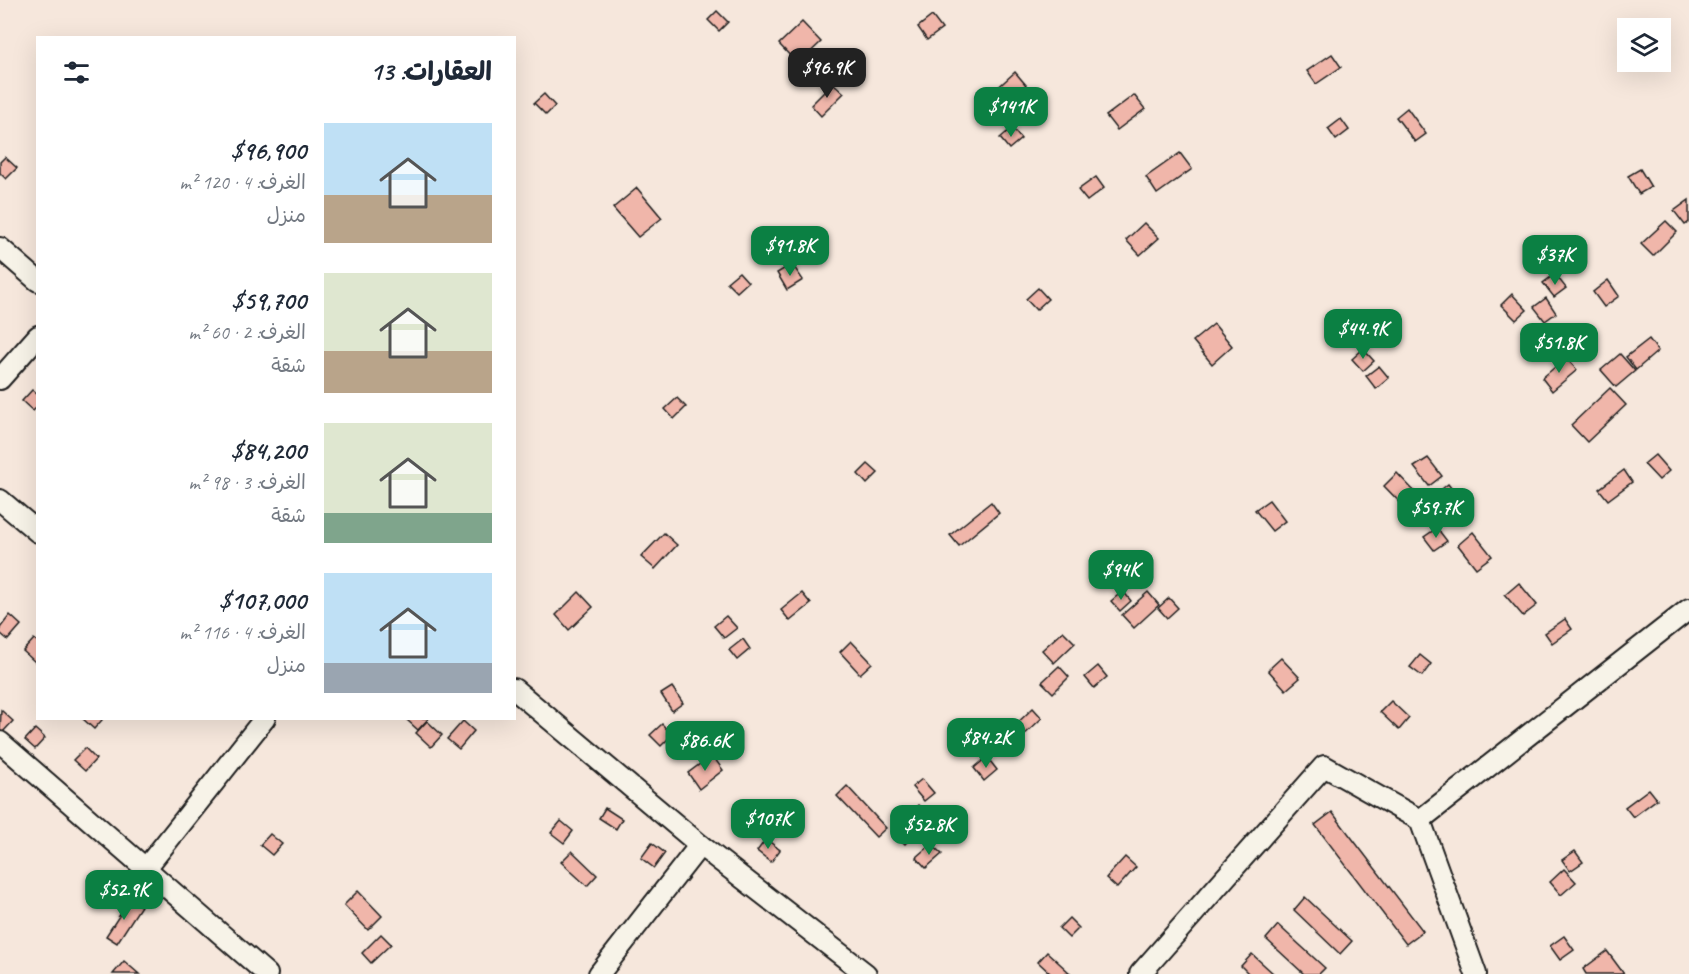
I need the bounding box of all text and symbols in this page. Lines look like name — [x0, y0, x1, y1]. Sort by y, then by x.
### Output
map controls — [1617, 18, 1671, 72]
button: layers — [1617, 18, 1671, 72]
pin: $96.9K — [778, 48, 876, 99]
text: العقارات: 13 — [370, 55, 492, 88]
text: $96.9K — [802, 55, 852, 80]
icon: filters — [60, 56, 93, 89]
pin: $141K — [969, 87, 1053, 138]
text: $141K — [988, 94, 1034, 119]
text: $96,900 — [231, 134, 306, 167]
icon: home — [372, 147, 444, 219]
text: الغرف: 4 · 120 m² — [179, 170, 306, 195]
text: منزل — [267, 203, 306, 228]
pin: $91.8K — [741, 226, 839, 277]
text: $91.8K — [765, 233, 815, 258]
pin: $37K — [1519, 235, 1591, 286]
text: $37K — [1536, 242, 1574, 267]
text: $59,700 — [231, 284, 306, 317]
icon: home — [372, 297, 444, 369]
pin: $44.9K — [1314, 309, 1412, 360]
text: $44.9K — [1338, 316, 1388, 341]
text: الغرف: 2 · 60 m² — [188, 320, 306, 345]
pin: $51.8K — [1510, 323, 1608, 374]
text: $51.8K — [1534, 330, 1584, 355]
text: شقة — [271, 353, 306, 378]
text: $84,200 — [231, 434, 306, 467]
icon: home — [372, 447, 444, 519]
text: الغرف: 3 · 98 m² — [188, 470, 306, 495]
pin: $59.7K — [1387, 488, 1485, 539]
text: $59.7K — [1411, 495, 1461, 520]
text: شقة — [271, 503, 306, 528]
pin: $94K — [1085, 550, 1157, 601]
text: $94K — [1103, 557, 1139, 582]
text: $107,000 — [219, 584, 306, 617]
icon: home — [372, 597, 444, 669]
text: الغرف: 4 · 116 m² — [179, 620, 306, 645]
text: منزل — [267, 653, 306, 678]
pin: $84.2K — [937, 718, 1035, 769]
pin: $86.6K — [656, 721, 754, 772]
text: $84.2K — [961, 725, 1011, 750]
text: $86.6K — [680, 728, 730, 753]
pin: $107K — [726, 799, 810, 850]
pin: $52.8K — [880, 805, 978, 856]
text: $107K — [745, 806, 791, 831]
text: $52.8K — [904, 812, 954, 837]
pin: $52.9K — [75, 870, 173, 921]
text: $52.9K — [99, 877, 149, 902]

